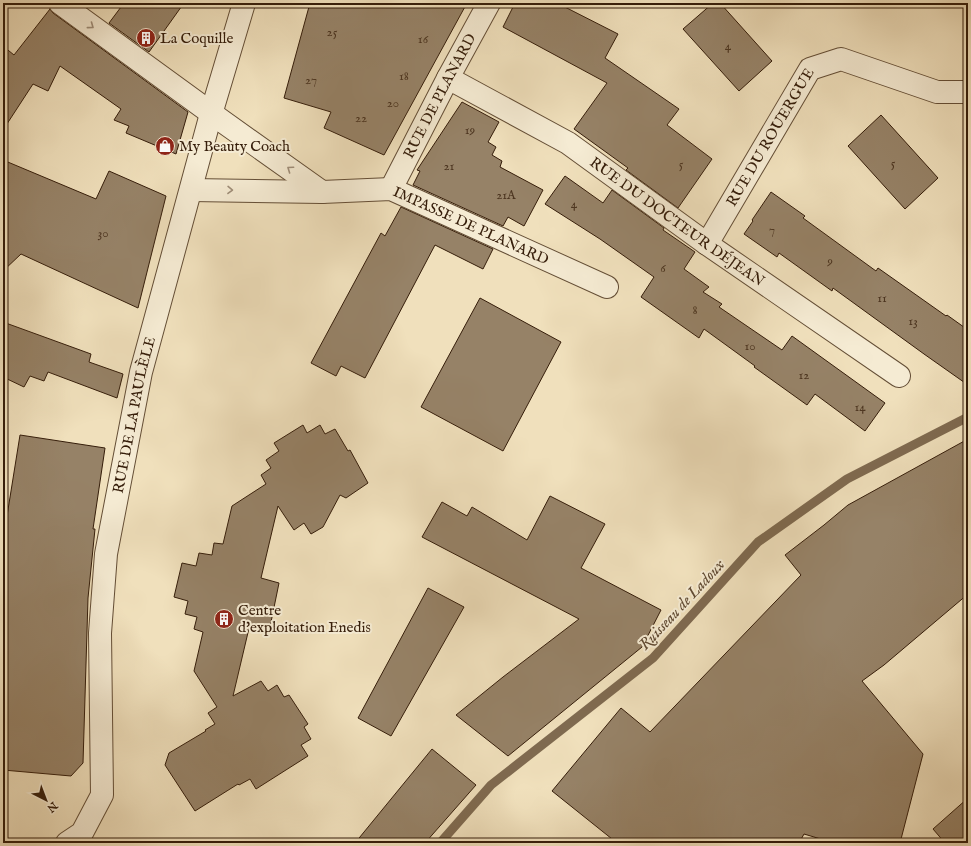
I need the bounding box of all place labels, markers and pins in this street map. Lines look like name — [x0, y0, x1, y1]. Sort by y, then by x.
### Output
building icon: La Coquille — [135, 27, 157, 49]
place label: La Coquille — [160, 29, 234, 48]
shop icon: My Beauty Coach — [154, 135, 176, 157]
place label: My Beauty Coach — [179, 137, 290, 156]
place label: Centre d'exploitation Enedis — [238, 601, 371, 637]
building icon: Centre d'exploitation Enedis — [213, 608, 235, 630]

